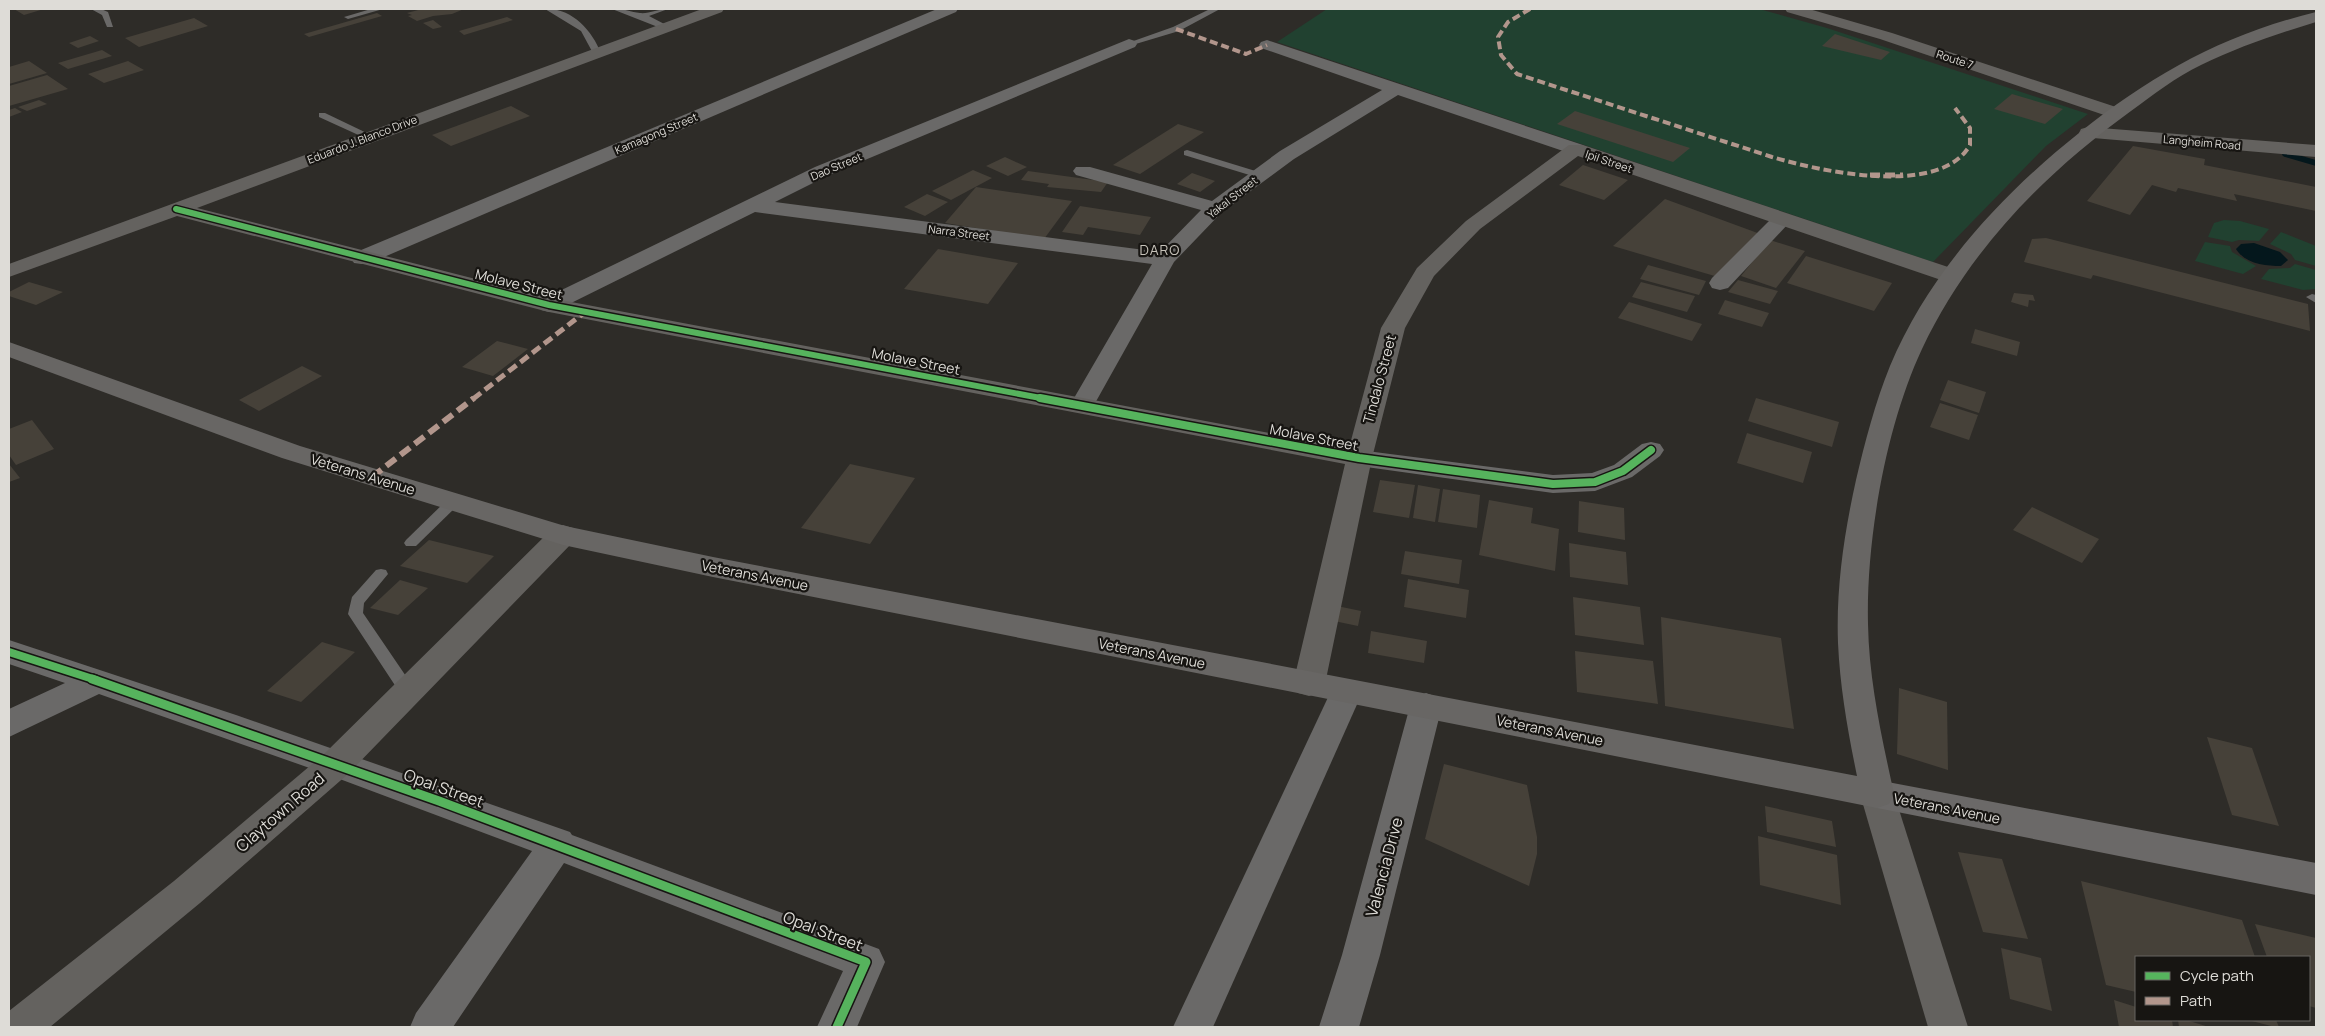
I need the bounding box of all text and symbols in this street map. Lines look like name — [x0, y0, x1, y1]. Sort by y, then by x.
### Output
street label: Route 7 — [1934, 46, 1976, 72]
street label: Kamagong Street — [612, 109, 700, 157]
street label: Eduardo J. Blanco Drive — [305, 111, 420, 167]
street label: Langheim Road — [2163, 131, 2241, 153]
street label: Ipil Street — [1584, 146, 1634, 176]
street label: Dao Street — [808, 148, 864, 184]
street label: Yakal Street — [1204, 173, 1260, 221]
street label: Narra Street — [927, 221, 991, 243]
district label: DARO — [1140, 240, 1180, 259]
street label: Molave Street — [473, 264, 565, 304]
street label: Tindalo Street — [1358, 332, 1400, 426]
street label: Molave Street — [870, 343, 962, 379]
street label: Molave Street — [1268, 419, 1360, 455]
street label: Veterans Avenue — [308, 449, 418, 499]
street label: Veterans Avenue — [700, 555, 810, 595]
street label: Veterans Avenue — [1097, 633, 1207, 673]
street label: Veterans Avenue — [1495, 710, 1605, 750]
street label: Opal Street — [401, 763, 487, 813]
street label: Claytown Road — [231, 767, 329, 857]
street label: Veterans Avenue — [1892, 788, 2002, 828]
street label: Valencia Drive — [1360, 815, 1408, 919]
street label: Opal Street — [780, 906, 866, 956]
legend — [2135, 956, 2310, 1021]
text: Cycle path — [2180, 965, 2254, 986]
text: Path — [2180, 990, 2212, 1011]

